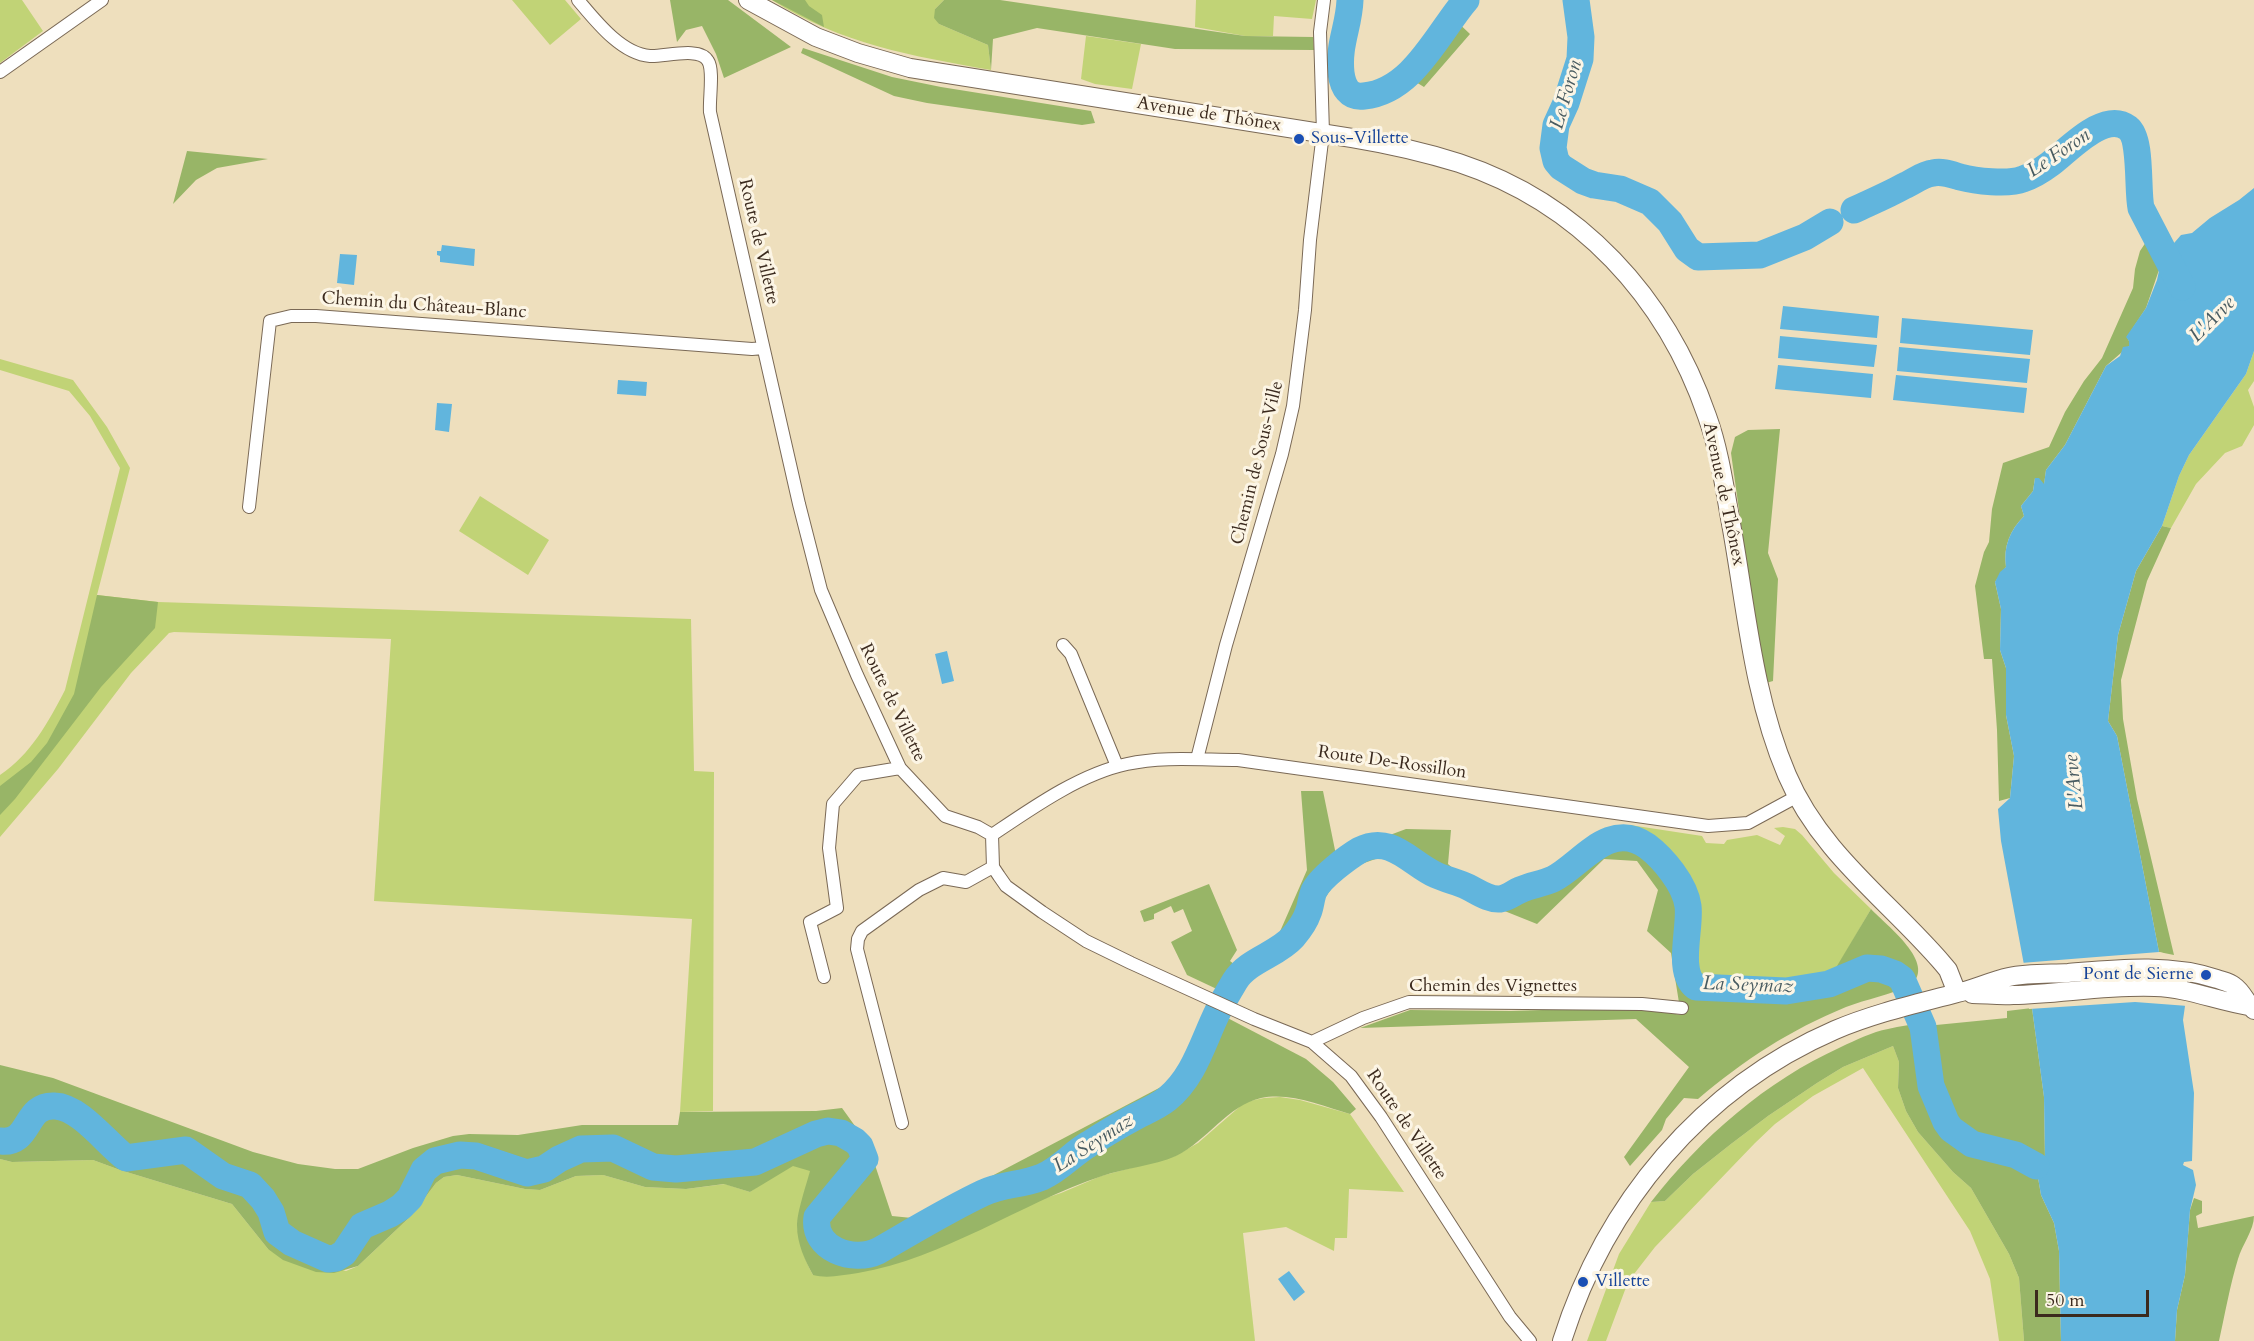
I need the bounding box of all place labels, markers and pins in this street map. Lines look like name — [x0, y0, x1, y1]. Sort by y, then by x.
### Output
place label: Sous-Villette — [1311, 128, 1409, 150]
marker: Sous-Villette — [1292, 132, 1306, 146]
place label: Pont de Sierne — [2083, 964, 2194, 986]
marker: Pont de Sierne — [2199, 968, 2213, 982]
place label: Villette — [1595, 1271, 1650, 1293]
marker: Villette — [1576, 1275, 1590, 1289]

